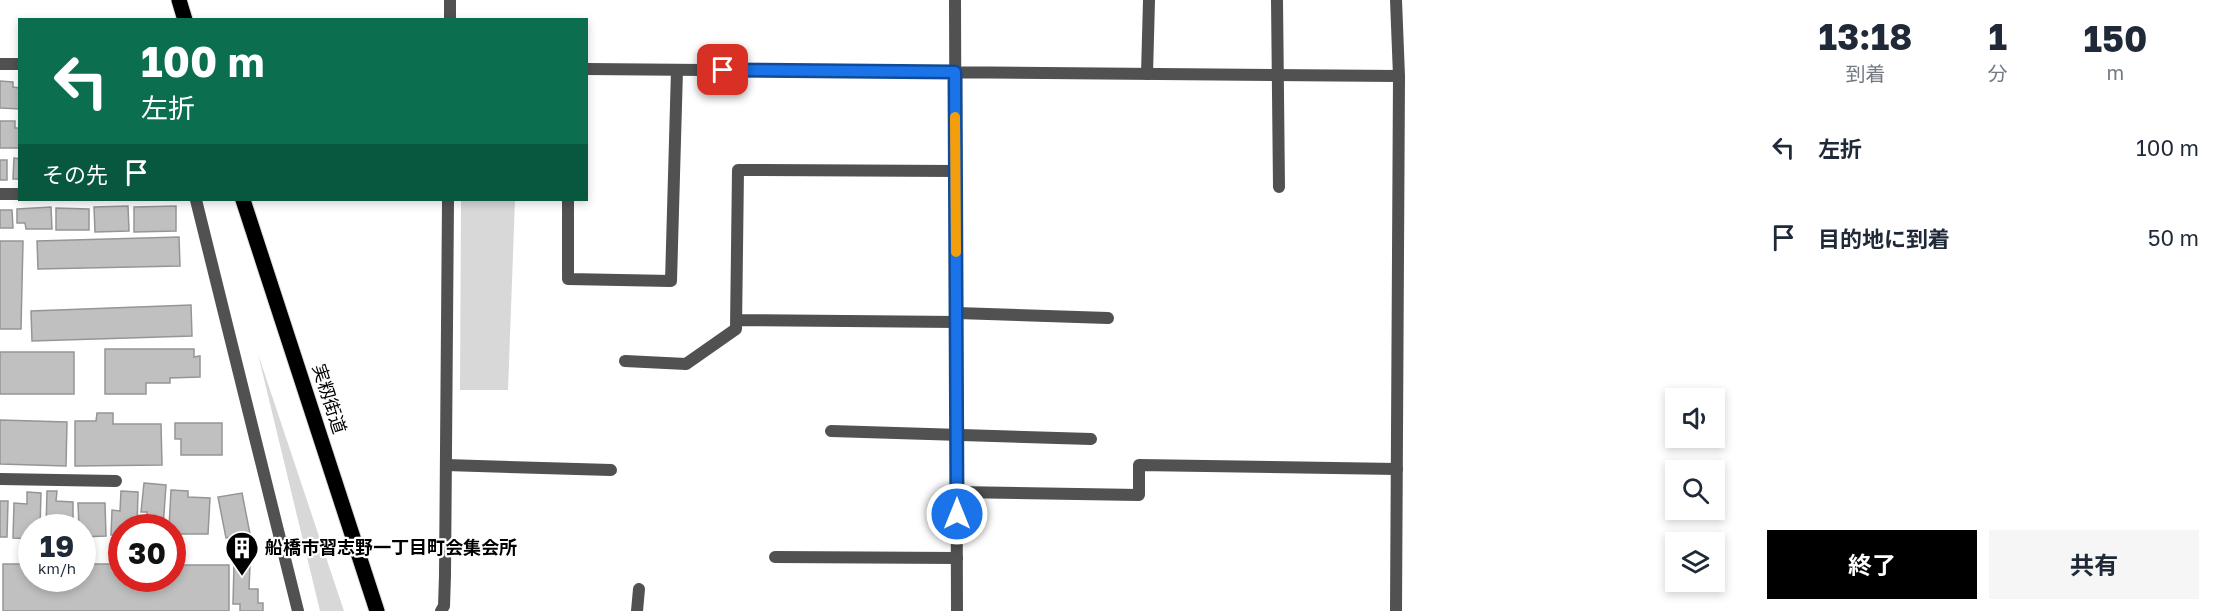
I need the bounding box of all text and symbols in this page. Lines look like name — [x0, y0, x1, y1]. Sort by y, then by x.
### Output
text: 13:18 — [1819, 15, 1912, 58]
text: 1 — [1989, 15, 2007, 58]
text: 150 — [2083, 17, 2147, 60]
text: 100 m — [141, 36, 264, 86]
icon: left — [42, 42, 120, 120]
pin — [697, 44, 748, 95]
icon: arrive — [706, 53, 739, 86]
text: m — [2107, 60, 2124, 84]
text: 到着 — [1845, 61, 1885, 85]
text: 分 — [1988, 61, 2008, 85]
text: 左折 — [141, 92, 195, 124]
icon: left — [1767, 131, 1800, 164]
text: 100 m — [2136, 134, 2199, 161]
text: 左折 — [1818, 135, 1862, 162]
icon: arrive — [120, 156, 153, 189]
text: その先 — [42, 161, 108, 188]
icon: arrive — [1767, 221, 1800, 254]
text: 50 m — [2148, 224, 2199, 251]
text: 目的地に到着 — [1818, 225, 1950, 252]
street label: 実籾街道 — [308, 361, 352, 436]
map controls — [1665, 388, 1725, 592]
button: sound — [1665, 388, 1725, 448]
button: search — [1665, 460, 1725, 520]
position arrow — [925, 482, 989, 546]
speed limit sign: 30 — [108, 514, 186, 592]
text: 19 — [40, 528, 74, 564]
building icon: 船橋市習志野一丁目町会集会所 — [224, 530, 260, 577]
button: 終了 — [1767, 530, 1977, 599]
button: 共有 — [1989, 530, 2199, 599]
button: layers — [1665, 532, 1725, 592]
place label: 船橋市習志野一丁目町会集会所 — [265, 536, 517, 558]
text: km/h — [38, 559, 76, 577]

